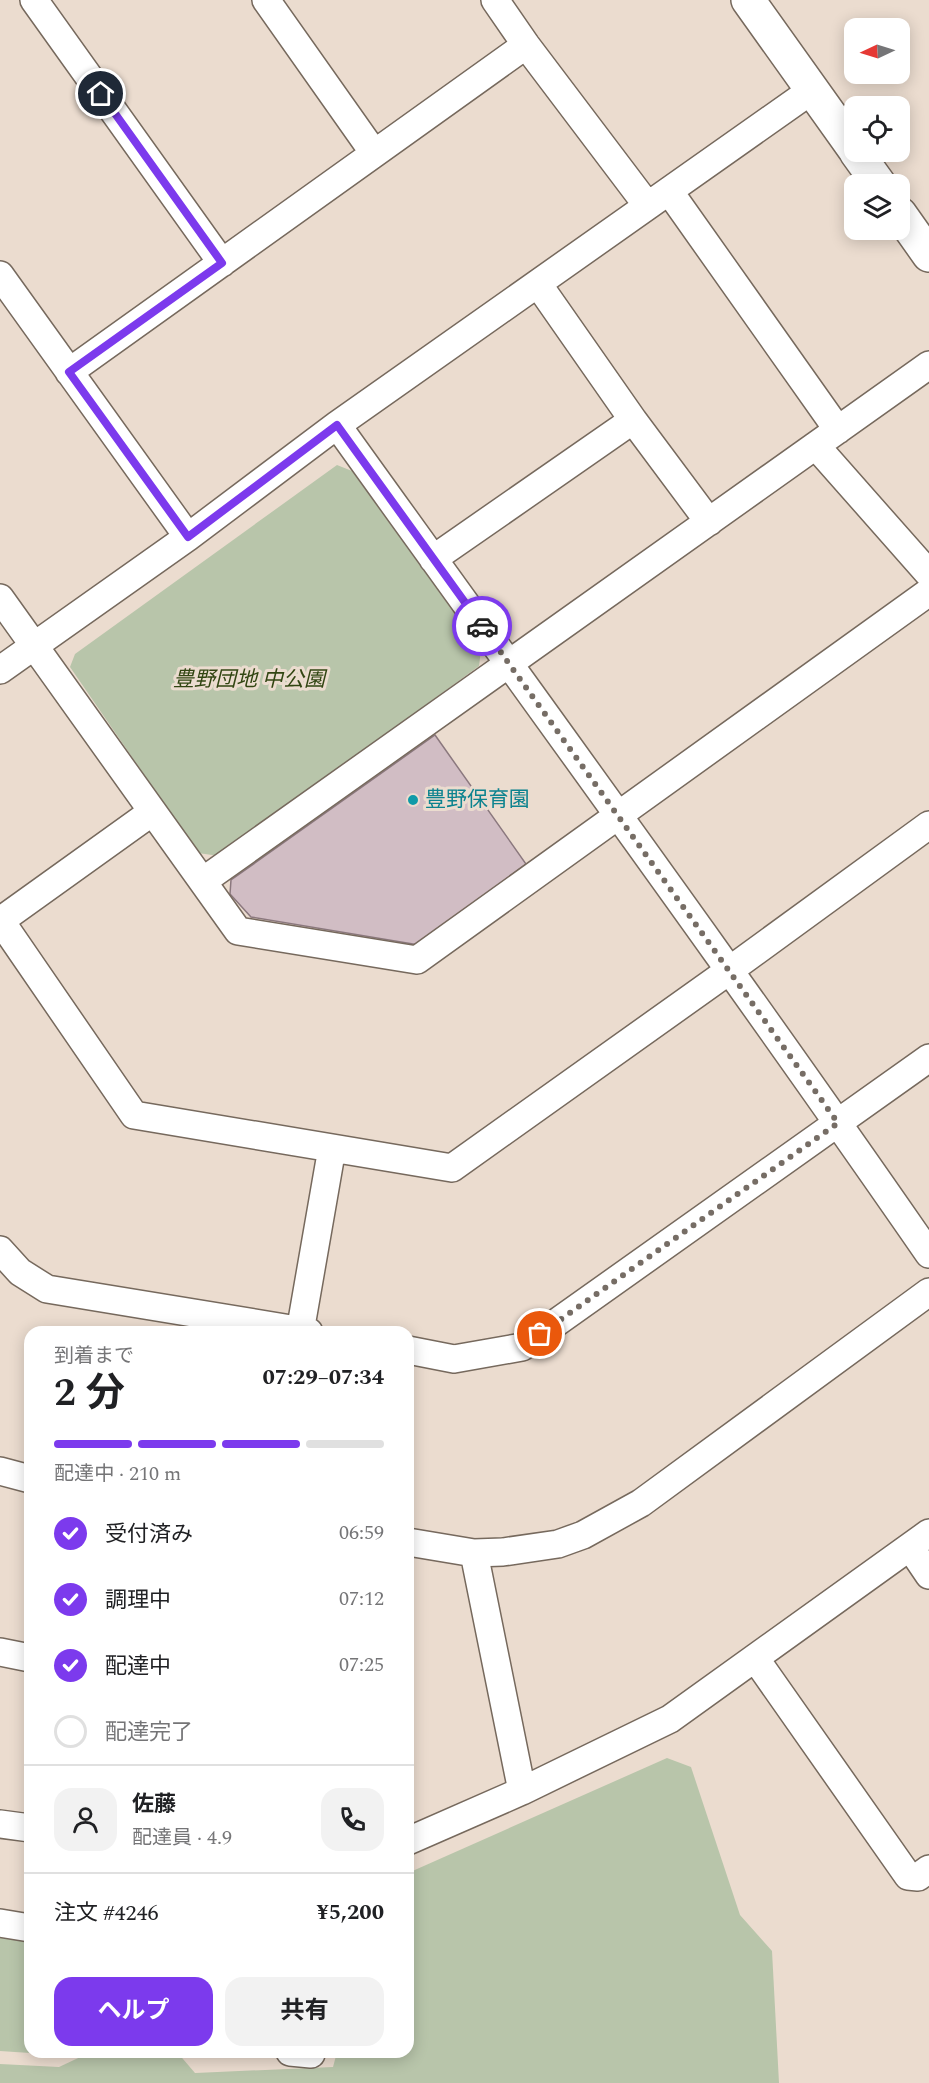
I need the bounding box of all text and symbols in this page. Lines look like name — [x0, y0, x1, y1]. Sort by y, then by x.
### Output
north arrow — [844, 18, 910, 84]
map controls — [844, 18, 910, 240]
pin — [75, 68, 126, 119]
icon: home — [84, 77, 117, 110]
button: locate — [844, 96, 910, 162]
button: layers — [844, 174, 910, 240]
courier — [452, 596, 512, 656]
icon: car — [466, 610, 499, 643]
park label: 豊野団地 中公園 — [173, 664, 328, 696]
place label: 豊野保育園 — [425, 784, 530, 816]
marker: 豊野保育園 — [406, 793, 420, 807]
pin — [514, 1308, 565, 1359]
icon: bag — [523, 1317, 556, 1350]
text: 到着まで — [54, 1341, 134, 1371]
text: 07:29–07:34 — [262, 1361, 384, 1394]
text: 2 分 — [54, 1364, 125, 1423]
text: 配達中 · 210 m — [54, 1459, 181, 1489]
icon: check — [54, 1517, 87, 1550]
text: 受付済み — [105, 1518, 193, 1551]
text: 06:59 — [339, 1518, 384, 1548]
icon: check — [54, 1583, 87, 1616]
text: 調理中 — [105, 1584, 171, 1617]
text: 07:12 — [339, 1584, 384, 1614]
icon: check — [54, 1649, 87, 1682]
text: 配達中 — [105, 1650, 171, 1683]
text: 07:25 — [339, 1650, 384, 1680]
text: 配達完了 — [105, 1716, 193, 1749]
button: person — [54, 1788, 117, 1851]
text: 佐藤 — [132, 1788, 176, 1821]
button: phone — [321, 1788, 384, 1851]
text: 配達員 · 4.9 — [132, 1823, 232, 1853]
text: ¥5,200 — [316, 1896, 384, 1929]
text: 注文 #4246 — [54, 1897, 159, 1930]
button: ヘルプ — [54, 1977, 213, 2046]
button: 共有 — [225, 1977, 384, 2046]

